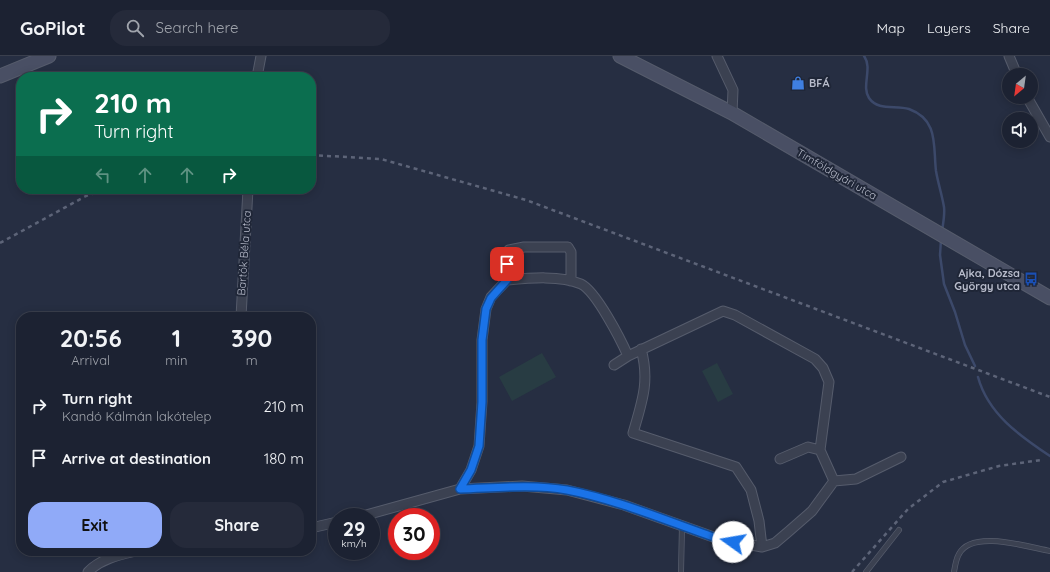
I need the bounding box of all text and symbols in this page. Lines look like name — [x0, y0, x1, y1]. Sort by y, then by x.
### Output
search box — [110, 10, 390, 46]
text: GoPilot — [20, 16, 86, 40]
icon: search — [124, 17, 146, 39]
text: Search here — [156, 18, 238, 37]
text: Map — [876, 19, 905, 37]
text: Layers — [927, 19, 971, 37]
text: Share — [993, 19, 1030, 37]
north arrow — [1002, 68, 1038, 104]
map controls — [1002, 68, 1038, 148]
shop icon: BFÁ — [790, 75, 806, 91]
place label: BFÁ — [809, 76, 829, 90]
text: 210 m — [94, 85, 172, 120]
icon: right — [28, 88, 80, 140]
button: sound — [1002, 112, 1038, 148]
text: Turn right — [94, 120, 174, 143]
street label: Timföldgyári utca — [794, 145, 880, 203]
icon: left — [92, 164, 114, 186]
icon: ahead — [134, 164, 156, 186]
icon: ahead — [176, 164, 198, 186]
icon: right — [218, 164, 240, 186]
street label: Bartók Béla utca — [234, 210, 254, 296]
pin — [490, 247, 524, 281]
icon: arrive — [496, 253, 518, 275]
place label: Ajka, Dózsa György utca — [954, 266, 1020, 293]
bus stop icon: Ajka, Dózsa György utca — [1023, 271, 1039, 287]
text: 20:56 — [60, 323, 122, 353]
text: 1 — [172, 323, 181, 353]
text: 390 — [231, 323, 272, 353]
text: Arrival — [71, 352, 110, 368]
text: min — [165, 352, 187, 368]
text: m — [246, 352, 258, 368]
text: Turn right — [62, 389, 133, 408]
icon: right — [28, 395, 50, 417]
text: 210 m — [263, 397, 304, 416]
text: Kandó Kálmán lakótelep — [62, 408, 211, 424]
icon: arrive — [28, 447, 50, 469]
text: Arrive at destination — [62, 449, 211, 468]
text: 180 m — [264, 449, 304, 468]
button: Exit — [28, 502, 162, 548]
button: Share — [170, 502, 304, 548]
speed limit sign: 30 — [388, 508, 440, 560]
text: 29 — [343, 516, 365, 541]
position arrow — [712, 521, 754, 563]
text: km/h — [341, 537, 367, 550]

